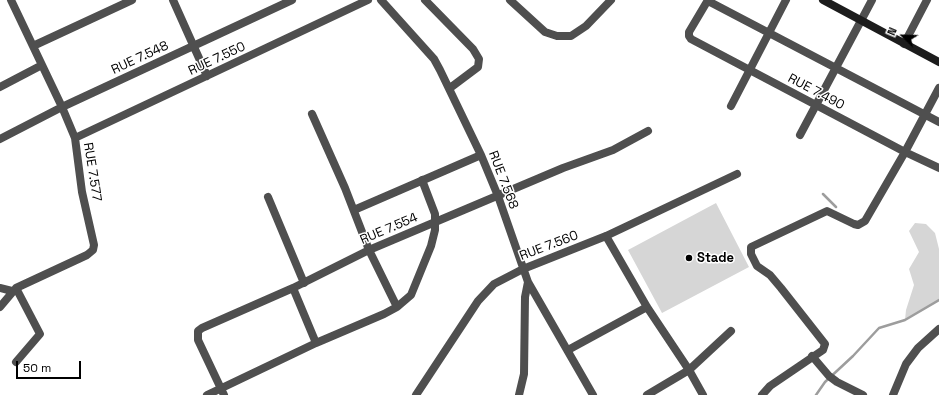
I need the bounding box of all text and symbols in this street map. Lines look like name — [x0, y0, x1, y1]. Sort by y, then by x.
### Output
north arrow — [883, 16, 923, 56]
text: N — [884, 25, 900, 37]
street label: RUE 7.548 — [109, 38, 171, 78]
street label: RUE 7.550 — [186, 39, 248, 79]
street label: RUE 7.490 — [785, 71, 847, 113]
street label: RUE 7.577 — [80, 141, 104, 203]
street label: RUE 7.568 — [485, 149, 521, 211]
street label: RUE 7.554 — [358, 210, 420, 248]
street label: RUE 7.560 — [518, 228, 580, 264]
place label: Stade — [697, 250, 734, 266]
marker: Stade — [684, 253, 694, 263]
scale bar — [18, 353, 83, 379]
text: 50 m — [23, 360, 51, 376]

